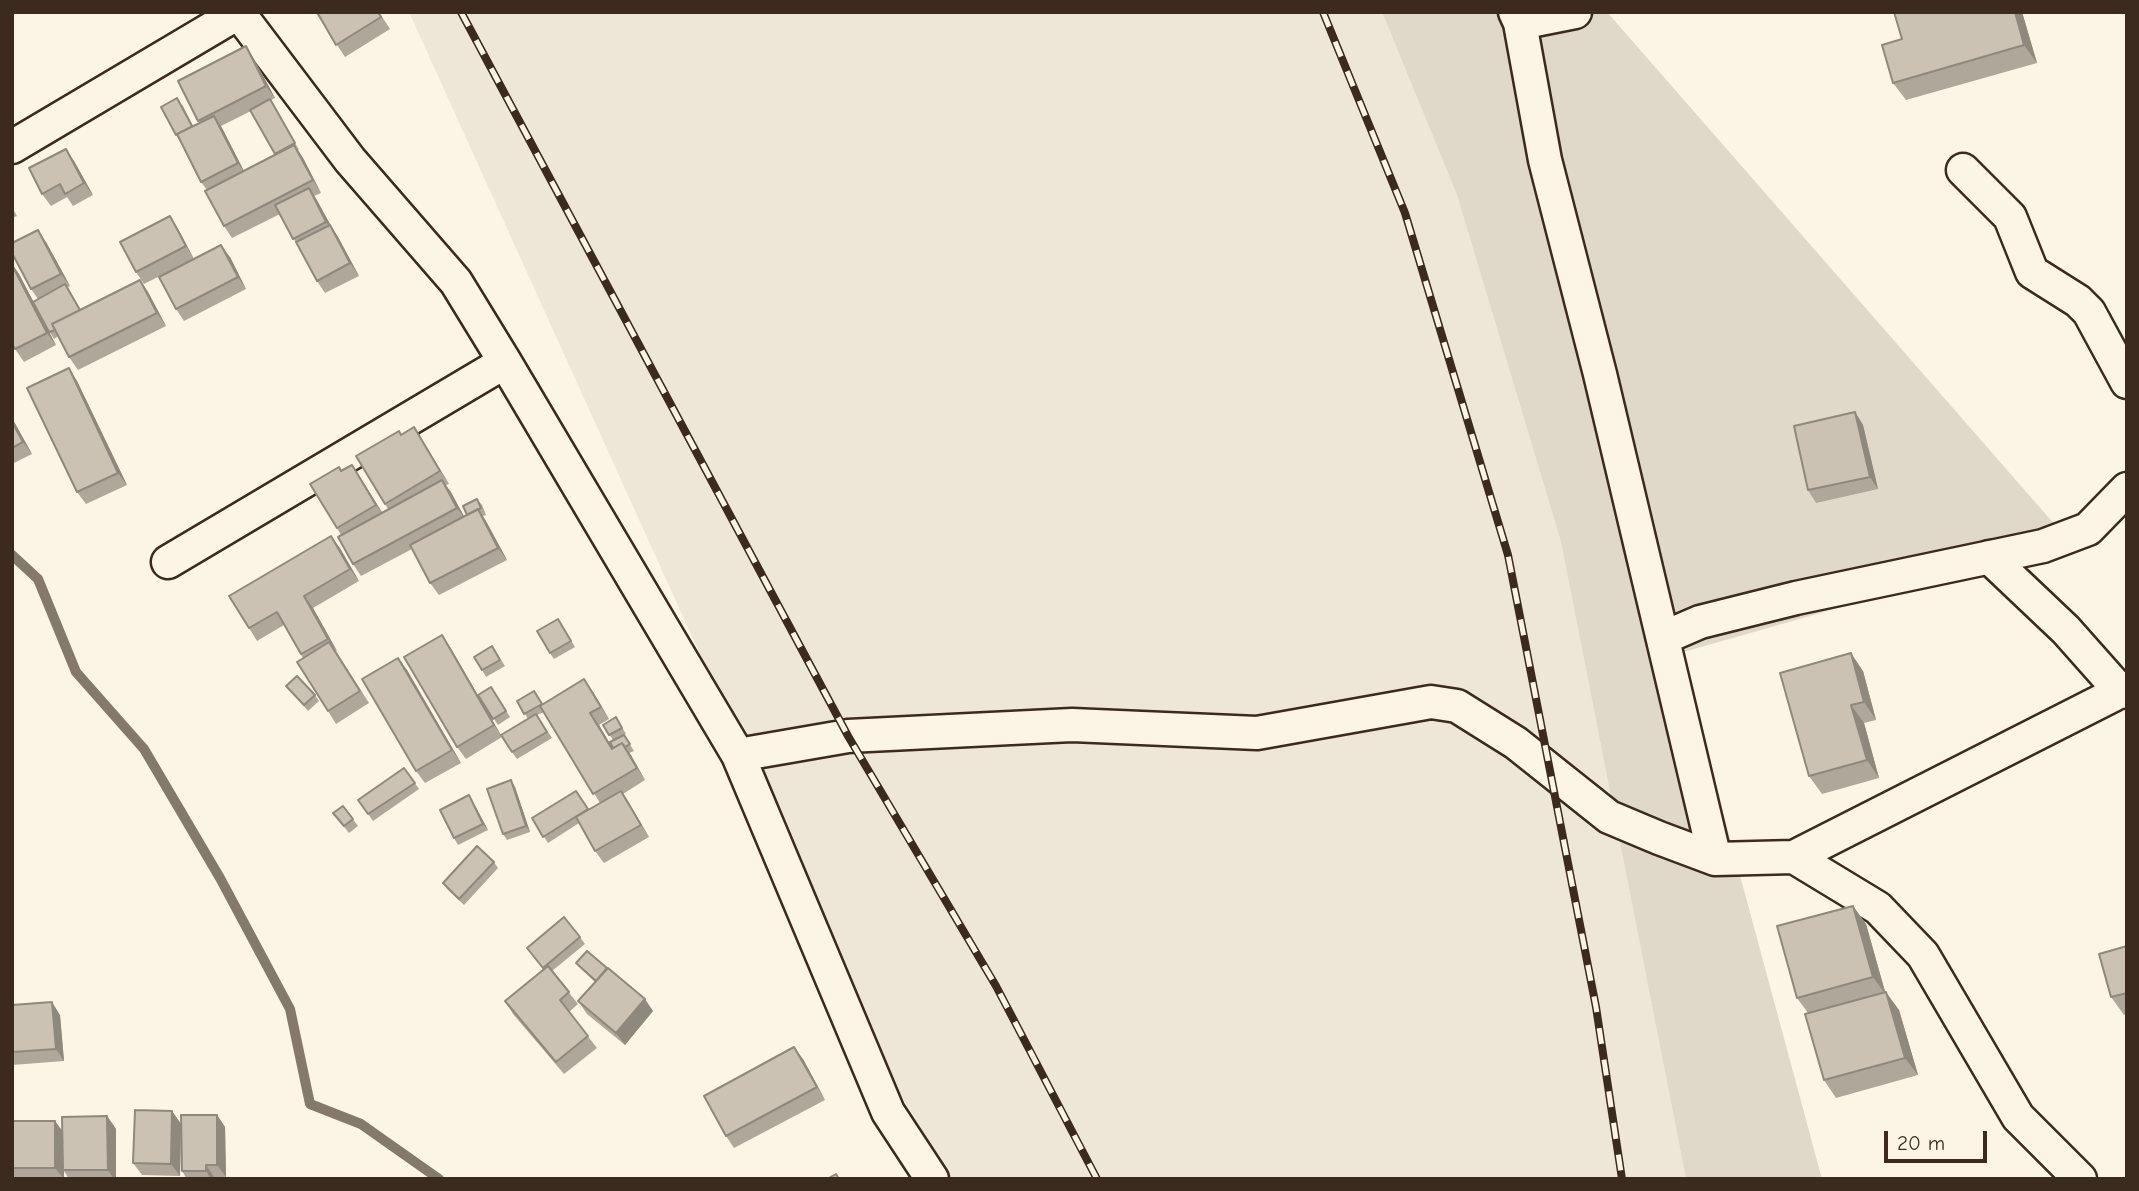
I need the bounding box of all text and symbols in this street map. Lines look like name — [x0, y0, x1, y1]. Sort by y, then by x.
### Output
scale bar — [1887, 1118, 1990, 1162]
text: 20 m — [1897, 1131, 1945, 1155]

